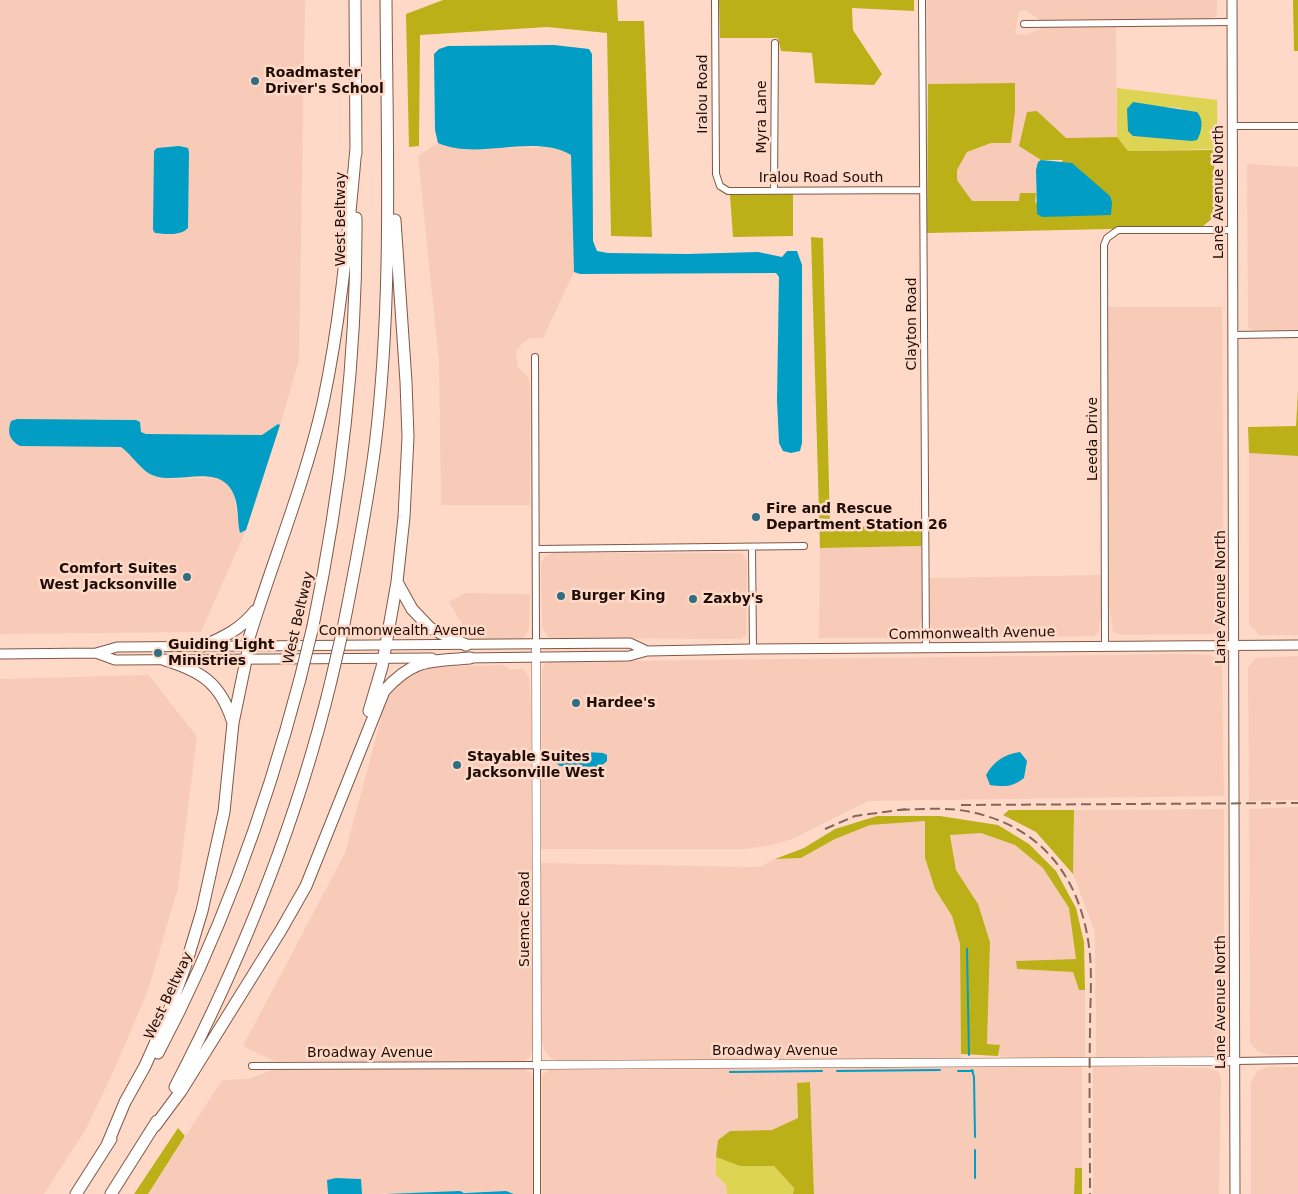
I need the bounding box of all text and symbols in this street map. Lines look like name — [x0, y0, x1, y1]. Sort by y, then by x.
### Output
street label: Iralou Road — [695, 54, 711, 134]
place label: Roadmaster Driver's School — [265, 65, 384, 98]
marker: Roadmaster Driver's School — [249, 75, 261, 87]
street label: Myra Lane — [754, 80, 770, 154]
street label: Lane Avenue North — [1211, 125, 1227, 259]
street label: Iralou Road South — [759, 170, 883, 186]
street label: West Beltway — [333, 172, 349, 266]
street label: Clayton Road — [904, 277, 920, 371]
street label: Leeda Drive — [1085, 397, 1101, 481]
place label: Fire and Rescue Department Station 26 — [766, 501, 947, 534]
marker: Fire and Rescue Department Station 26 — [750, 511, 762, 523]
street label: Lane Avenue North — [1213, 530, 1229, 664]
place label: Comfort Suites West Jacksonville — [39, 561, 177, 594]
street label: West Beltway — [280, 570, 318, 666]
marker: Comfort Suites West Jacksonville — [181, 571, 193, 583]
place label: Burger King — [571, 588, 665, 604]
marker: Burger King — [555, 590, 567, 602]
place label: Zaxby's — [703, 591, 763, 607]
marker: Zaxby's — [687, 593, 699, 605]
street label: Commonwealth Avenue — [319, 623, 485, 639]
street label: Commonwealth Avenue — [889, 624, 1055, 644]
place label: Guiding Light Ministries — [168, 637, 274, 670]
marker: Guiding Light Ministries — [152, 647, 164, 659]
place label: Hardee's — [586, 695, 656, 711]
marker: Hardee's — [570, 697, 582, 709]
place label: Stayable Suites Jacksonville West — [467, 749, 605, 782]
marker: Stayable Suites Jacksonville West — [451, 759, 463, 771]
street label: Suemac Road — [517, 871, 533, 967]
street label: Lane Avenue North — [1213, 935, 1229, 1069]
street label: West Beltway — [141, 949, 197, 1043]
street label: Broadway Avenue — [712, 1043, 838, 1059]
street label: Broadway Avenue — [307, 1045, 433, 1061]

